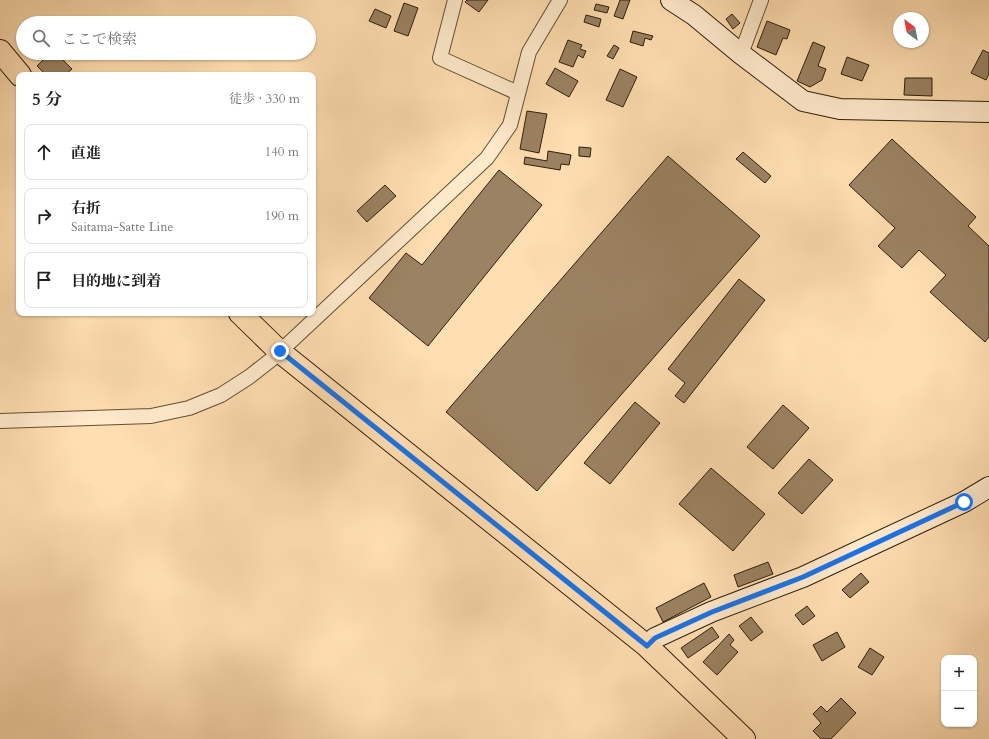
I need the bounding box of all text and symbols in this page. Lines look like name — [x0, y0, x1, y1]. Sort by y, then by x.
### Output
north arrow — [893, 12, 929, 48]
search box — [16, 16, 316, 60]
icon: search — [30, 27, 52, 49]
text: ここで検索 — [62, 29, 137, 49]
text: 5 分 — [32, 88, 62, 111]
text: 徒歩 · 330 m — [229, 90, 300, 108]
icon: ahead — [33, 141, 55, 163]
text: 直進 — [71, 143, 101, 163]
text: 140 m — [265, 143, 299, 161]
text: 右折 — [71, 198, 101, 218]
icon: right — [33, 205, 55, 227]
text: 190 m — [265, 207, 299, 225]
text: Saitama-Satte Line — [71, 218, 173, 236]
icon: arrive — [33, 269, 55, 291]
text: 目的地に到着 — [71, 271, 161, 291]
route end — [271, 342, 289, 360]
route start — [955, 493, 973, 511]
map controls — [941, 655, 977, 727]
button: + — [941, 655, 977, 691]
button: − — [941, 691, 977, 727]

